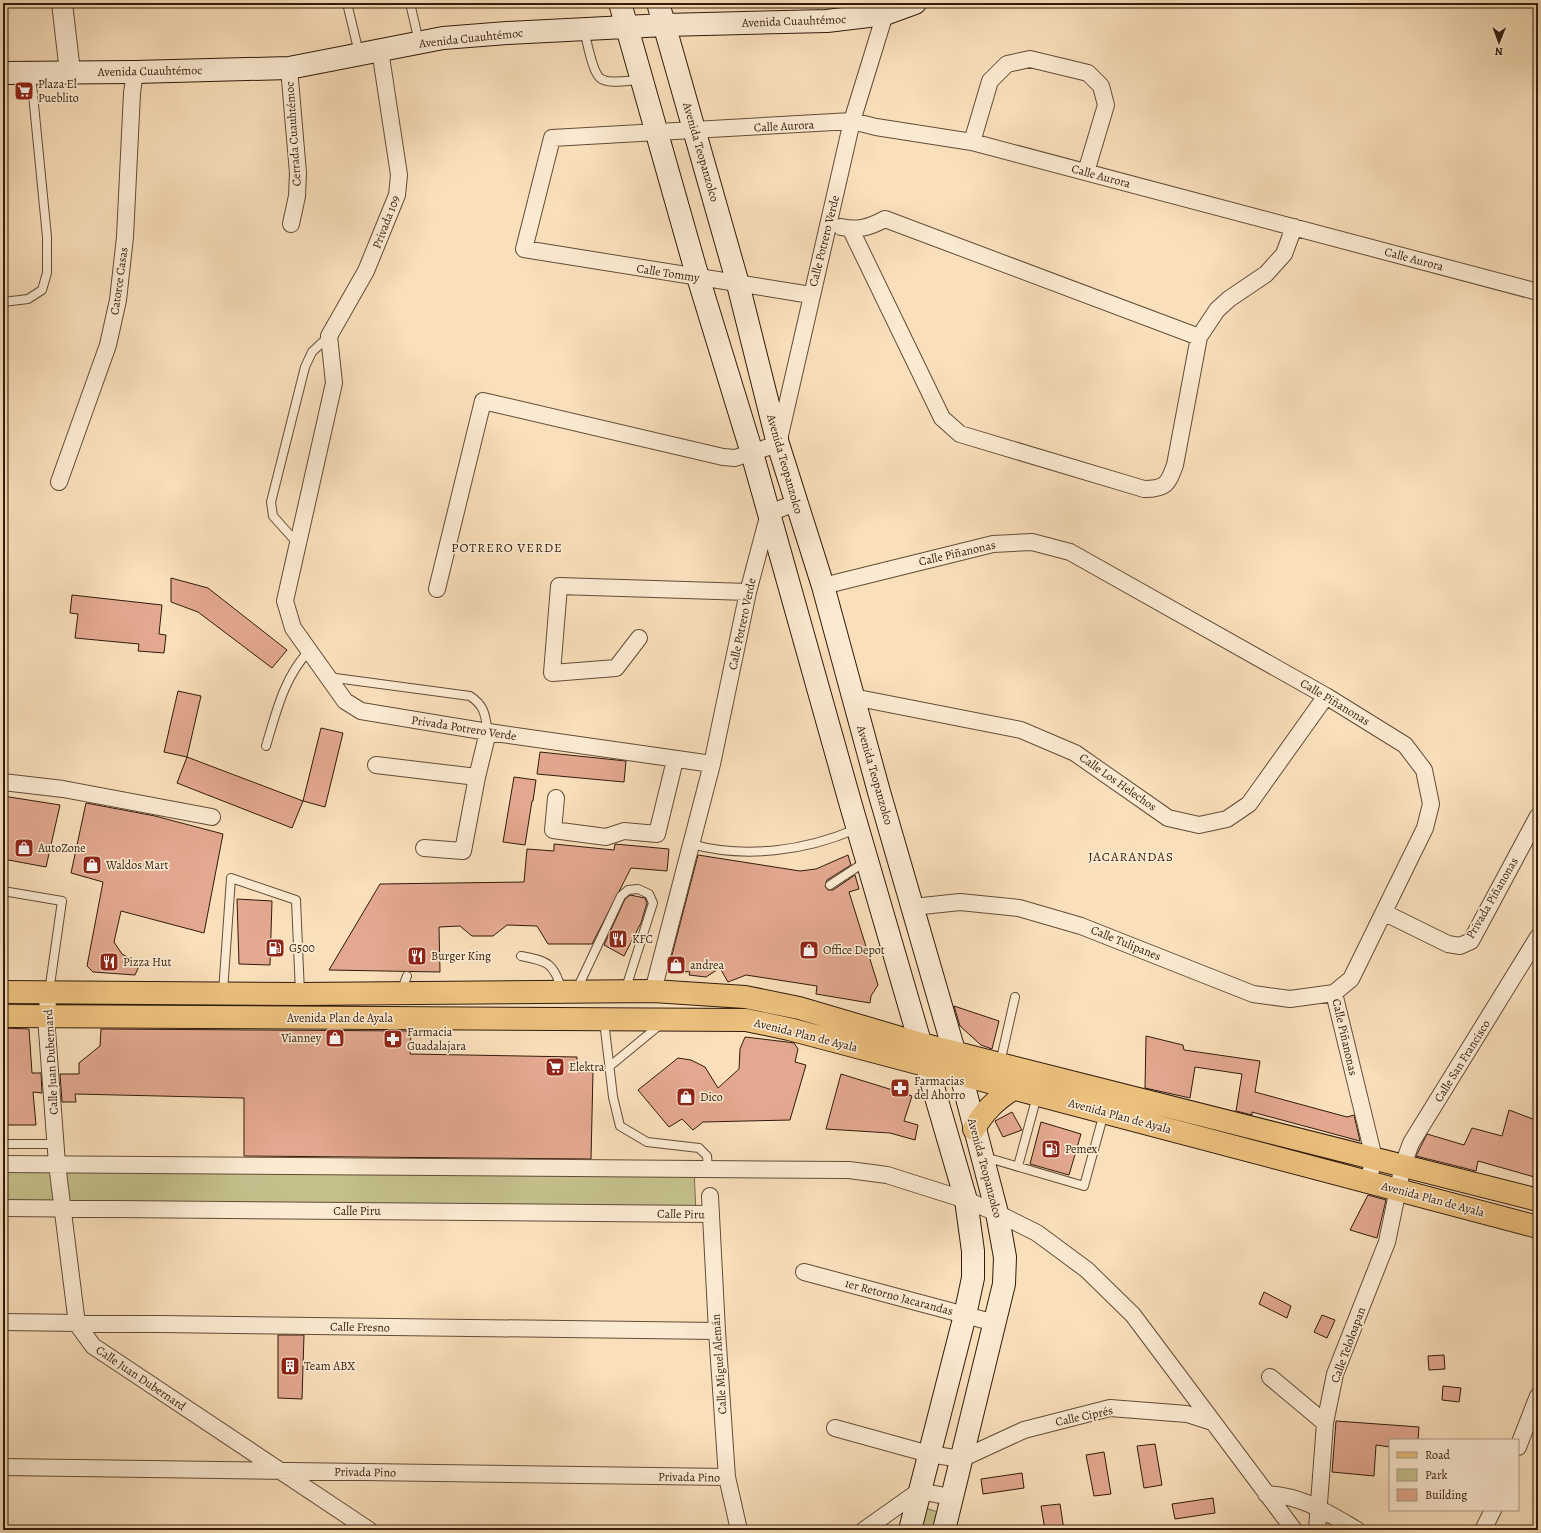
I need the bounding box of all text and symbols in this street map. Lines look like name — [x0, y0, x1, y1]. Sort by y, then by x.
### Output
street label: Avenida Cuauhtémoc — [740, 11, 847, 31]
north arrow — [1479, 22, 1519, 62]
street label: Avenida Cuauhtémoc — [417, 25, 524, 52]
text: N — [1495, 44, 1503, 59]
street label: Avenida Cuauhtémoc — [97, 62, 202, 80]
place label: Plaza El Pueblito — [38, 76, 79, 106]
supermarket icon: Plaza El Pueblito — [13, 80, 35, 102]
street label: Cerrada Cuauhtémoc — [281, 81, 305, 187]
street label: Avenida Teopanzolco — [679, 99, 723, 204]
street label: Calle Aurora — [753, 116, 815, 136]
street label: Calle Aurora — [1070, 160, 1133, 192]
street label: Privada 109 — [369, 193, 403, 251]
street label: Calle Potrero Verde — [805, 194, 843, 288]
street label: Calle Aurora — [1383, 243, 1446, 275]
street label: Catorce Casas — [106, 246, 132, 316]
street label: Calle Tommy — [635, 260, 701, 286]
street label: Avenida Teopanzolco — [763, 411, 807, 516]
street label: Calle Piñanonas — [917, 536, 997, 570]
district label: POTRERO VERDE — [451, 539, 563, 556]
street label: Calle Potrero Verde — [724, 577, 760, 671]
street label: Calle Piñanonas — [1297, 675, 1373, 729]
street label: Privada Potrero Verde — [410, 712, 518, 744]
street label: Avenida Teopanzolco — [853, 722, 897, 827]
street label: Calle Los Helechos — [1076, 749, 1160, 815]
shop icon: AutoZone — [13, 837, 35, 859]
place label: AutoZone — [37, 840, 86, 856]
district label: JACARANDAS — [1088, 848, 1174, 865]
shop icon: Waldos Mart — [81, 854, 103, 876]
street label: Privada Piñanonas — [1462, 854, 1522, 942]
place label: Waldos Mart — [105, 857, 169, 873]
street label: Calle Tulipanes — [1089, 922, 1164, 964]
restaurant icon: KFC — [607, 928, 629, 950]
place label: KFC — [632, 931, 653, 947]
fuel station icon: G500 — [264, 937, 286, 959]
shop icon: Office Depot — [798, 939, 820, 961]
place label: G500 — [289, 940, 315, 956]
place label: Office Depot — [823, 942, 885, 958]
restaurant icon: Burger King — [406, 945, 428, 967]
place label: Burger King — [431, 948, 491, 964]
restaurant icon: Pizza Hut — [98, 951, 120, 973]
place label: Pizza Hut — [123, 954, 171, 970]
shop icon: andrea — [665, 954, 687, 976]
place label: andrea — [690, 957, 724, 973]
street label: Calle Piñanonas — [1328, 997, 1362, 1077]
street label: Calle Juan Dubernard — [40, 1008, 62, 1115]
street label: Avenida Plan de Ayala — [286, 1010, 393, 1026]
street label: Avenida Plan de Ayala — [752, 1014, 860, 1056]
street label: Calle San Francisco — [1430, 1017, 1494, 1105]
place label: Farmacia Guadalajara — [407, 1024, 466, 1054]
shop icon: Vianney — [324, 1027, 346, 1049]
pharmacy icon: Farmacia Guadalajara — [382, 1028, 404, 1050]
place label: Vianney — [280, 1030, 322, 1046]
supermarket icon: Elektra — [544, 1056, 566, 1078]
place label: Elektra — [569, 1059, 605, 1075]
place label: Farmacias del Ahorro — [914, 1073, 965, 1103]
pharmacy icon: Farmacias del Ahorro — [889, 1077, 911, 1099]
shop icon: Dico — [675, 1086, 697, 1108]
place label: Dico — [700, 1089, 723, 1105]
street label: Avenida Plan de Ayala — [1066, 1094, 1174, 1138]
street label: Avenida Teopanzolco — [964, 1115, 1006, 1220]
fuel station icon: Pemex — [1040, 1138, 1062, 1160]
place label: Pemex — [1065, 1141, 1098, 1157]
street label: Avenida Plan de Ayala — [1379, 1177, 1487, 1221]
street label: Calle Piru — [333, 1203, 381, 1219]
street label: Calle Piru — [657, 1206, 705, 1222]
street label: 1er Retorno Jacarandas — [843, 1275, 955, 1319]
street label: Calle Teloloapan — [1327, 1304, 1369, 1385]
street label: Calle Miguel Alemán — [707, 1313, 730, 1415]
street label: Calle Fresno — [330, 1318, 390, 1336]
street label: Calle Juan Dubernard — [93, 1342, 190, 1414]
building icon: Team ABX — [279, 1355, 301, 1377]
place label: Team ABX — [304, 1358, 355, 1374]
street label: Calle Ciprés — [1054, 1402, 1114, 1430]
legend — [1389, 1439, 1519, 1511]
text: Road — [1425, 1447, 1451, 1463]
street label: Privada Pino — [334, 1463, 396, 1481]
text: Park — [1425, 1467, 1448, 1483]
street label: Privada Pino — [658, 1468, 720, 1486]
text: Building — [1425, 1487, 1467, 1503]

